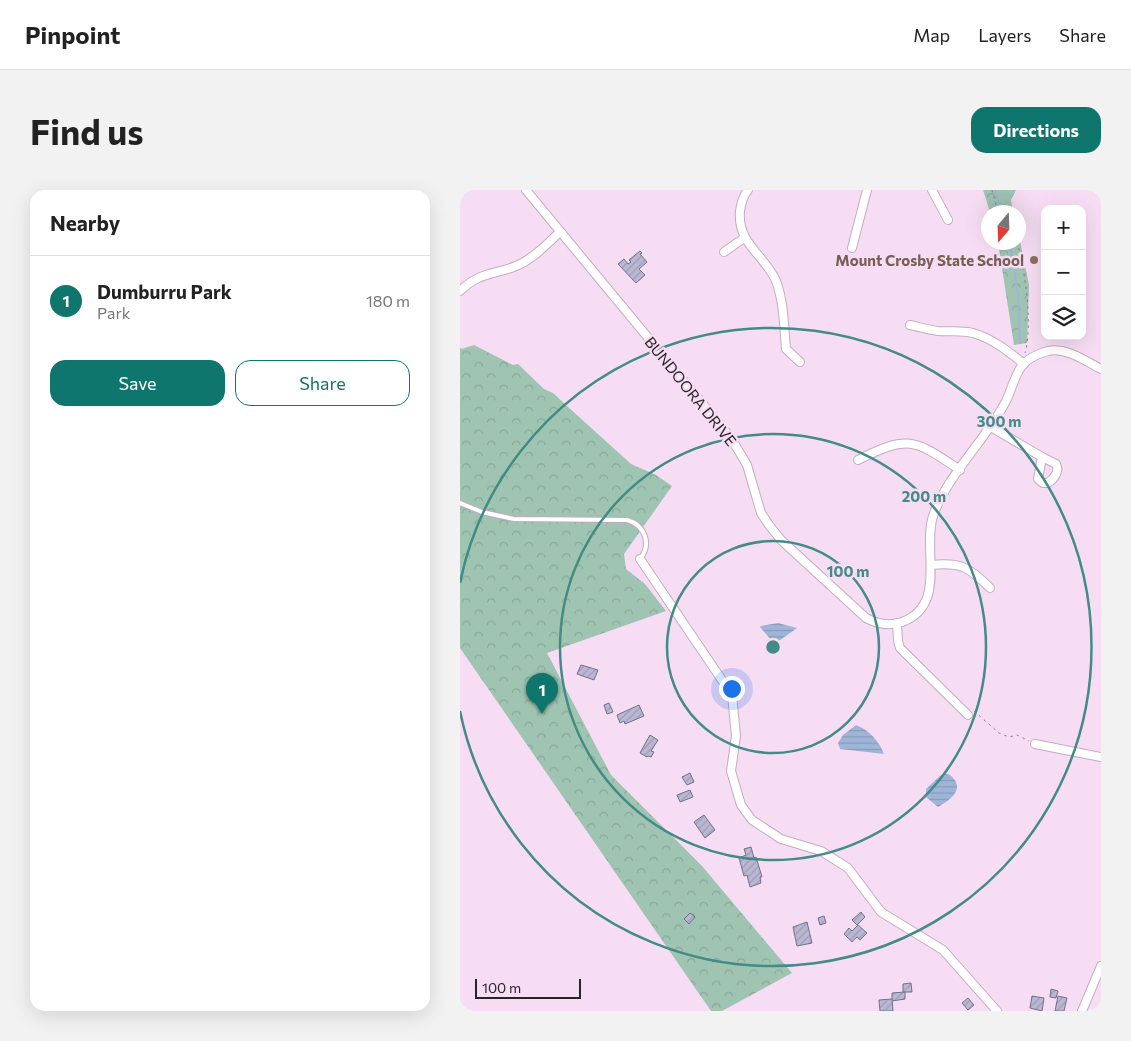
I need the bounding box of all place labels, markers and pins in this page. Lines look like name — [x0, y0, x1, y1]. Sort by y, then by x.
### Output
place label: Mount Crosby State School — [835, 251, 1024, 269]
marker: Mount Crosby State School — [1028, 254, 1040, 266]
centre of rings — [764, 638, 782, 656]
pin: 1 — [526, 673, 558, 714]

